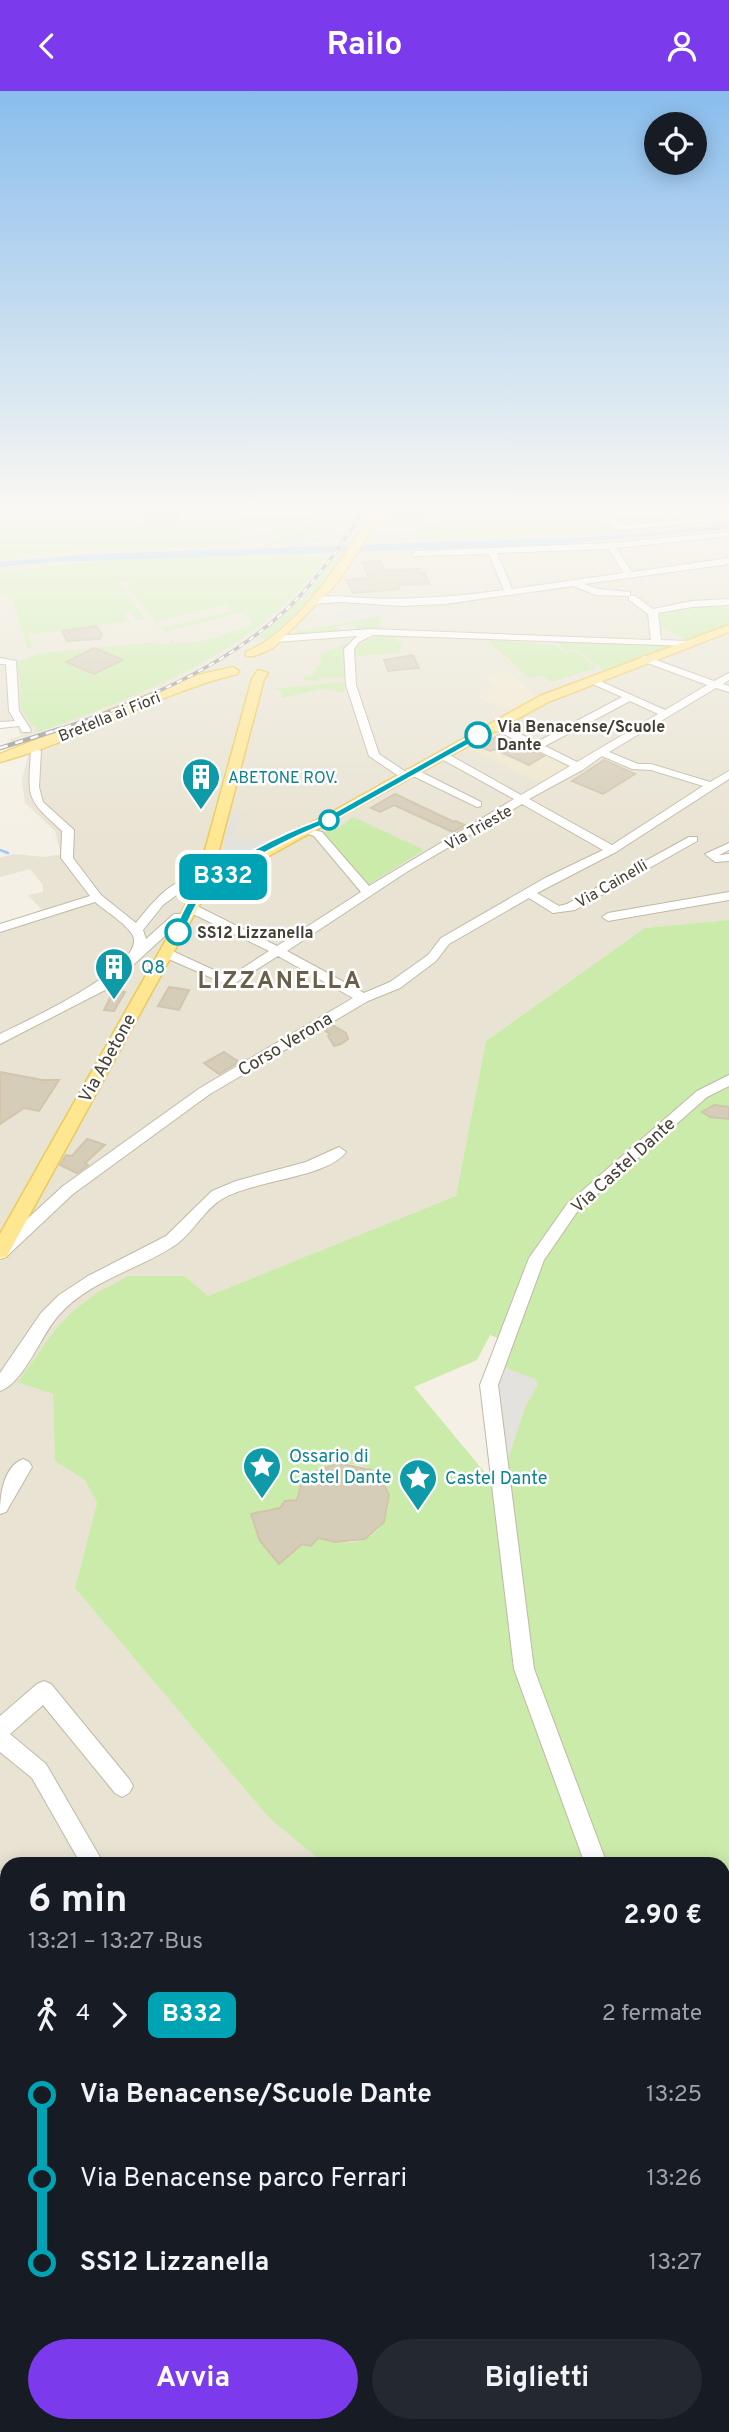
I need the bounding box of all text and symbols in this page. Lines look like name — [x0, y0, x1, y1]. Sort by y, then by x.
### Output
text: Railo — [327, 26, 402, 66]
icon: back — [28, 27, 66, 65]
icon: person — [663, 27, 701, 65]
map controls — [644, 112, 707, 175]
button: locate — [644, 112, 707, 175]
street label: Bretella ai Fiori — [56, 688, 164, 747]
place label: Via Benacense/Scuole Dante — [497, 718, 665, 756]
marker: Via Benacense/Scuole Dante — [465, 722, 491, 748]
building icon: ABETONE ROV. — [180, 756, 222, 811]
place label: ABETONE ROV. — [228, 769, 337, 789]
street label: Via Trieste — [442, 801, 516, 856]
unlabelled marker — [319, 810, 339, 830]
line badge: B332 — [174, 854, 272, 900]
street label: Via Cainelli — [572, 856, 652, 913]
text: B332 — [193, 862, 253, 892]
marker: SS12 Lizzanella — [165, 919, 191, 945]
place label: SS12 Lizzanella — [197, 924, 313, 944]
building icon: Q8 — [93, 946, 135, 1001]
place label: Q8 — [141, 957, 165, 980]
district label: LIZZANELLA — [197, 967, 363, 997]
street label: Corso Verona — [234, 1008, 337, 1083]
street label: Via Abetone — [74, 1010, 142, 1107]
street label: Via Castel Dante — [567, 1113, 681, 1219]
place icon: Ossario di Castel Dante — [241, 1445, 283, 1500]
place label: Ossario di Castel Dante — [289, 1446, 391, 1490]
place icon: Castel Dante — [397, 1457, 439, 1512]
place label: Castel Dante — [445, 1468, 547, 1491]
text: 6 min — [28, 1877, 127, 1926]
text: 2.90 € — [624, 1900, 702, 1933]
text: 13:21 – 13:27 · Bus — [28, 1928, 203, 1957]
icon: walk — [28, 1996, 66, 2034]
icon: forward — [100, 1996, 138, 2034]
text: 4 — [76, 2000, 90, 2029]
text: B332 — [162, 2000, 222, 2030]
text: 2 fermate — [602, 2000, 702, 2029]
text: Via Benacense/Scuole Dante — [80, 2079, 432, 2112]
text: 13:25 — [646, 2081, 702, 2110]
text: Via Benacense parco Ferrari — [80, 2163, 407, 2196]
text: 13:26 — [647, 2165, 702, 2194]
text: SS12 Lizzanella — [80, 2247, 269, 2280]
text: 13:27 — [649, 2249, 702, 2278]
button: Avvia — [28, 2339, 358, 2419]
button: Biglietti — [372, 2339, 702, 2419]

